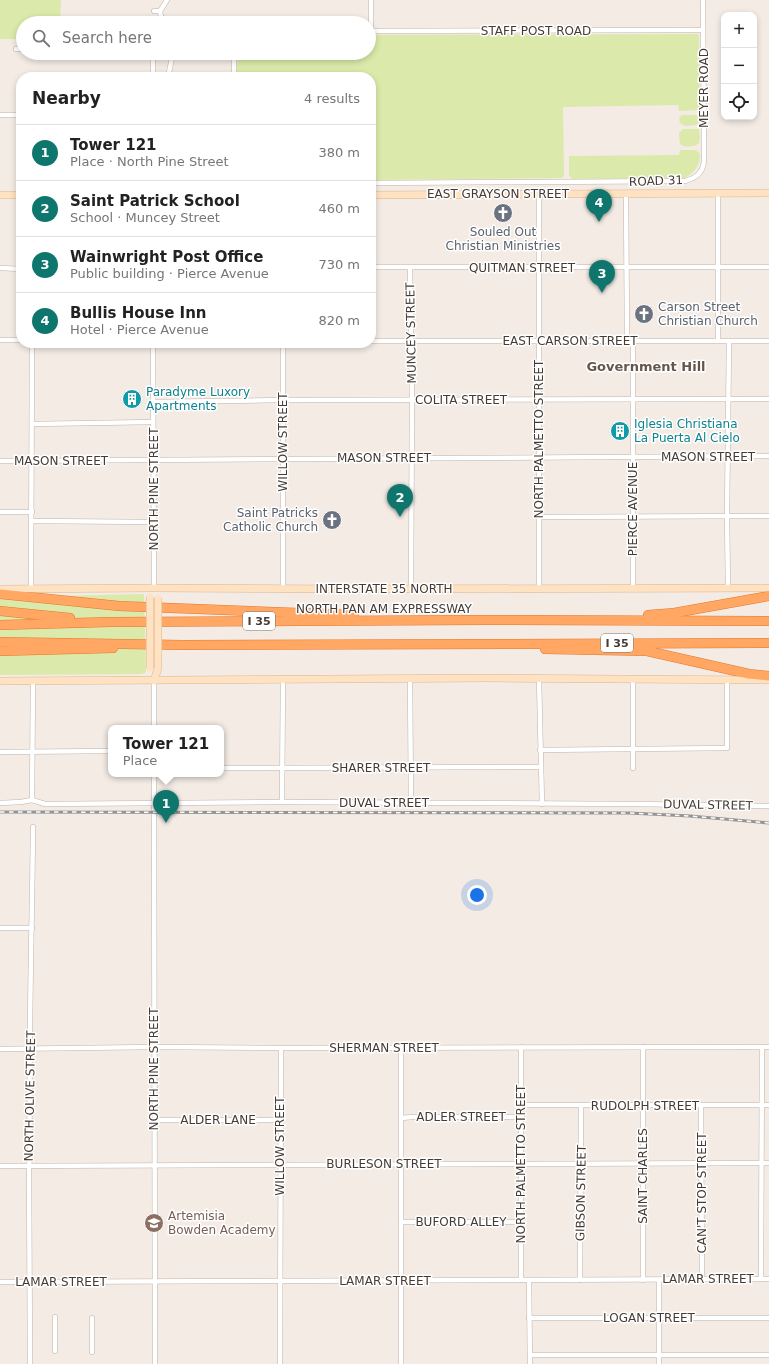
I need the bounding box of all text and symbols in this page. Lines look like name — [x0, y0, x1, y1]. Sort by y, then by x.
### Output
map controls — [721, 12, 757, 120]
button: + — [721, 12, 757, 48]
search box — [16, 16, 376, 60]
street label: STAFF POST ROAD — [481, 24, 591, 38]
icon: search — [30, 27, 52, 49]
text: Search here — [62, 29, 152, 47]
street label: MEYER ROAD — [697, 48, 711, 128]
button: − — [721, 48, 757, 84]
button: locate — [721, 84, 757, 120]
text: Nearby — [32, 88, 101, 108]
text: 4 results — [304, 91, 360, 106]
text: Tower 121 — [70, 136, 157, 154]
text: 1 — [40, 145, 50, 160]
text: 380 m — [318, 145, 360, 160]
text: Place · North Pine Street — [70, 154, 229, 169]
street label: ROAD 31 — [629, 173, 683, 189]
street label: EAST GRAYSON STREET — [427, 187, 570, 201]
pin: 4 — [586, 189, 612, 222]
text: Saint Patrick School — [70, 192, 240, 210]
text: 2 — [40, 201, 50, 216]
text: 460 m — [318, 201, 360, 216]
church icon: Souled Out Christian Ministries — [492, 202, 514, 224]
text: School · Muncey Street — [70, 210, 220, 225]
place label: Souled Out Christian Ministries — [446, 225, 560, 253]
text: Wainwright Post Office — [70, 248, 263, 266]
text: 3 — [40, 257, 50, 272]
text: 730 m — [318, 257, 360, 272]
pin: 3 — [589, 260, 615, 293]
street label: QUITMAN STREET — [469, 261, 576, 275]
text: Public building · Pierce Avenue — [70, 266, 269, 281]
street label: MUNCEY STREET — [403, 282, 419, 384]
place label: Carson Street Christian Church — [658, 300, 758, 328]
church icon: Carson Street Christian Church — [633, 303, 655, 325]
text: Bullis House Inn — [70, 304, 207, 322]
text: 4 — [40, 313, 50, 328]
text: 820 m — [318, 313, 360, 328]
text: Hotel · Pierce Avenue — [70, 322, 209, 337]
street label: EAST CARSON STREET — [502, 334, 638, 348]
street label: NORTH PALMETTO STREET — [532, 359, 546, 518]
district label: Government Hill — [586, 359, 706, 374]
place label: Paradyme Luxory Apartments — [146, 385, 250, 413]
building icon: Paradyme Luxory Apartments — [121, 388, 143, 410]
street label: WILLOW STREET — [276, 392, 290, 492]
street label: COLITA STREET — [415, 393, 508, 407]
place label: Iglesia Christiana La Puerta Al Cielo — [634, 417, 740, 445]
building icon: Iglesia Christiana La Puerta Al Cielo — [609, 420, 631, 442]
street label: NORTH PINE STREET — [147, 427, 161, 550]
street label: MASON STREET — [661, 450, 756, 464]
street label: MASON STREET — [337, 451, 432, 465]
street label: MASON STREET — [14, 454, 109, 468]
street label: PIERCE AVENUE — [626, 462, 640, 556]
pin: 2 — [387, 484, 413, 517]
place label: Saint Patricks Catholic Church — [223, 506, 318, 534]
church icon: Saint Patricks Catholic Church — [321, 509, 343, 531]
street label: INTERSTATE 35 NORTH — [315, 582, 453, 596]
street label: NORTH PAN AM EXPRESSWAY — [296, 602, 473, 616]
road number: I 35 — [243, 612, 275, 630]
road number: I 35 — [601, 634, 633, 652]
popup — [108, 725, 224, 777]
text: Tower 121 — [123, 735, 209, 753]
text: Place — [123, 753, 157, 768]
street label: SHARER STREET — [332, 761, 431, 775]
pin: 1 — [153, 790, 179, 823]
street label: DUVAL STREET — [339, 796, 430, 810]
street label: DUVAL STREET — [663, 797, 754, 813]
your location — [467, 885, 487, 905]
street label: NORTH PINE STREET — [147, 1007, 161, 1130]
street label: NORTH OLIVE STREET — [22, 1030, 38, 1162]
street label: SHERMAN STREET — [329, 1041, 440, 1055]
street label: NORTH PALMETTO STREET — [514, 1084, 528, 1243]
street label: WILLOW STREET — [273, 1096, 287, 1196]
street label: RUDOLPH STREET — [591, 1099, 700, 1113]
street label: ADLER STREET — [416, 1110, 506, 1124]
street label: ALDER LANE — [180, 1113, 256, 1127]
street label: SAINT CHARLES — [636, 1128, 650, 1224]
street label: CAN'T STOP STREET — [695, 1132, 709, 1254]
street label: GIBSON STREET — [573, 1144, 589, 1241]
street label: BURLESON STREET — [326, 1157, 442, 1171]
place label: Artemisia Bowden Academy — [168, 1209, 276, 1237]
school or university icon: Artemisia Bowden Academy — [143, 1212, 165, 1234]
street label: BUFORD ALLEY — [415, 1215, 507, 1229]
street label: LAMAR STREET — [662, 1272, 754, 1286]
street label: LAMAR STREET — [339, 1274, 431, 1288]
street label: LAMAR STREET — [15, 1275, 107, 1289]
street label: LOGAN STREET — [603, 1311, 696, 1325]

